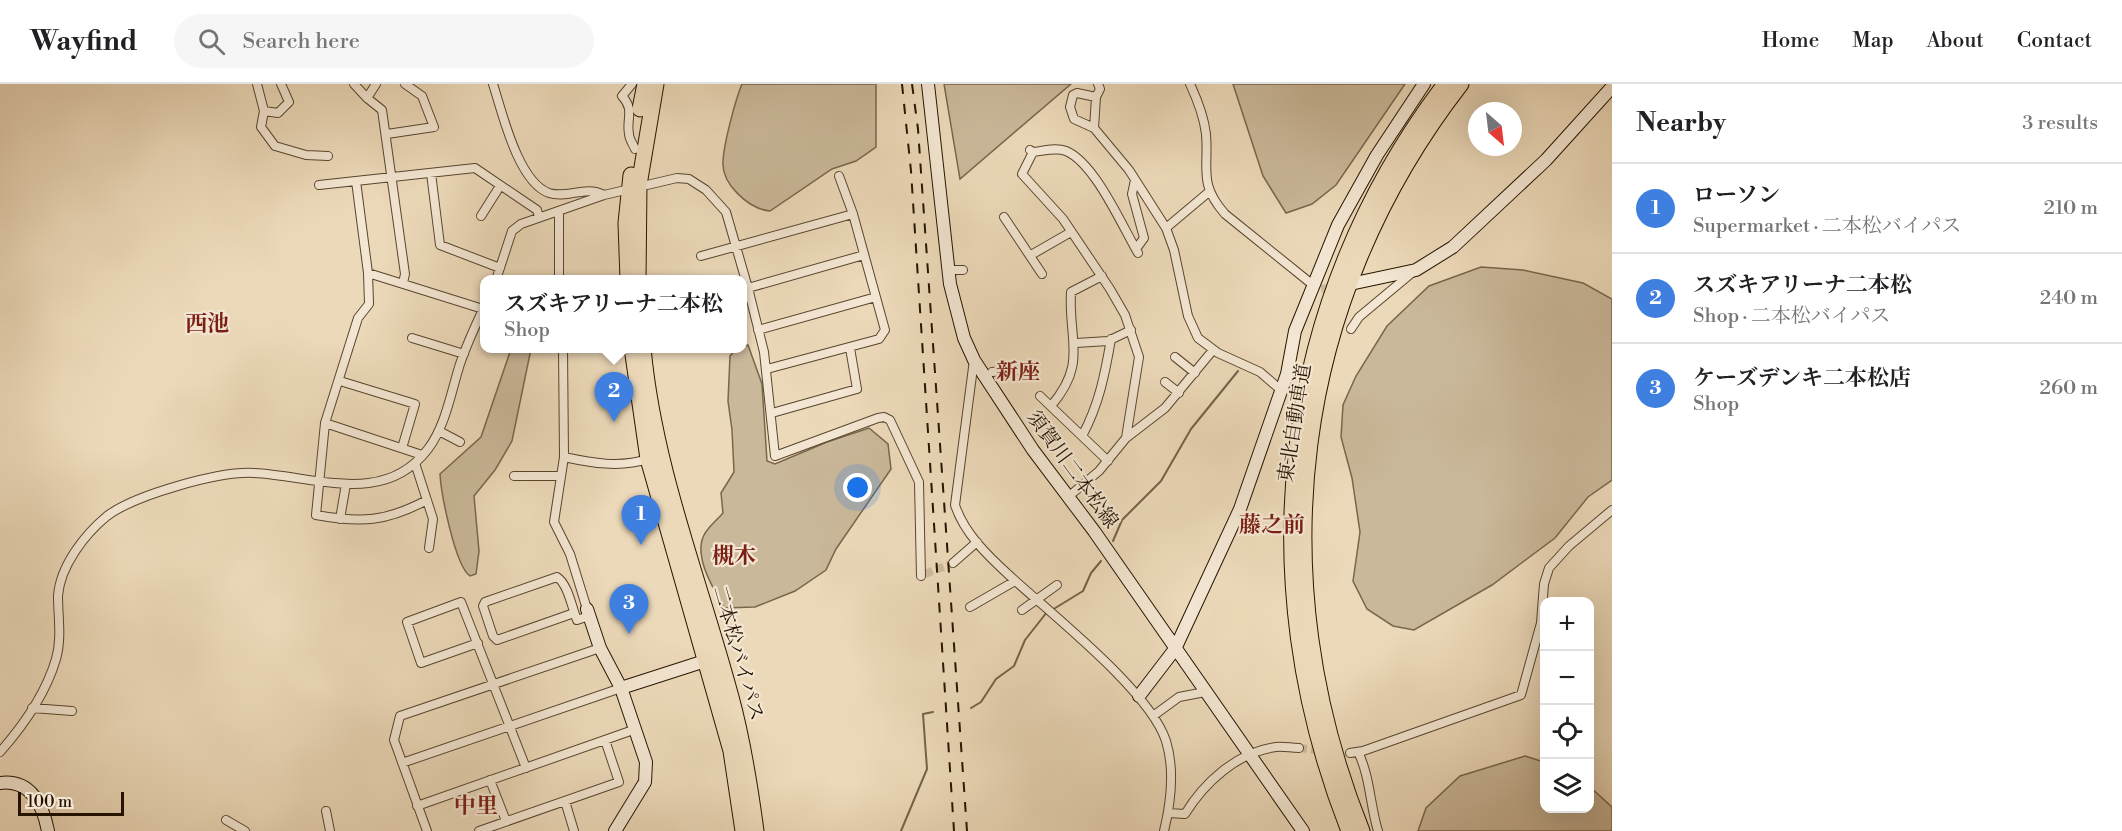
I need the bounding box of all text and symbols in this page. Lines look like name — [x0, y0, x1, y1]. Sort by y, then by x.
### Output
search box — [174, 14, 594, 68]
text: Wayfind — [30, 24, 138, 59]
icon: search — [195, 25, 228, 58]
text: Search here — [243, 28, 360, 55]
text: Home — [1762, 28, 1819, 54]
text: Map — [1852, 28, 1894, 54]
text: About — [1927, 28, 1984, 54]
text: Contact — [2017, 28, 2092, 54]
north arrow — [1468, 102, 1522, 156]
text: Nearby — [1636, 107, 1726, 139]
text: 3 results — [2022, 111, 2098, 136]
text: ローソン — [1693, 182, 1780, 209]
text: 1 — [1651, 196, 1660, 221]
text: 210 m — [2043, 196, 2098, 221]
text: Supermarket · 二本松バイパス — [1693, 214, 1961, 239]
text: スズキアリーナ二本松 — [1693, 272, 1912, 299]
popup — [480, 275, 747, 353]
text: 2 — [1649, 286, 1662, 311]
text: 240 m — [2040, 286, 2098, 311]
text: スズキアリーナ二本松 — [504, 291, 723, 318]
text: Shop · 二本松バイパス — [1693, 304, 1890, 329]
district label: 西池 — [185, 311, 229, 338]
text: Shop — [504, 318, 550, 343]
district label: 新座 — [996, 359, 1040, 386]
street label: 東北自動車道 — [1274, 362, 1317, 484]
text: ケーズデンキ二本松店 — [1693, 365, 1911, 392]
pin: 2 — [594, 372, 634, 422]
text: 3 — [1649, 376, 1662, 401]
text: 260 m — [2040, 376, 2098, 401]
text: Shop — [1693, 392, 1739, 417]
street label: 須賀川二本松線 — [1021, 406, 1123, 534]
your location — [843, 473, 872, 502]
pin: 1 — [622, 496, 660, 545]
district label: 藤之前 — [1239, 512, 1305, 539]
district label: 槻木 — [712, 543, 756, 570]
street label: 二本松バイパス — [706, 583, 769, 724]
pin: 3 — [610, 584, 648, 634]
map controls — [1540, 597, 1594, 813]
button: + — [1540, 597, 1594, 651]
button: − — [1540, 651, 1594, 705]
button: locate — [1540, 705, 1594, 759]
button: layers — [1540, 759, 1594, 813]
scale bar — [18, 789, 124, 816]
text: 100 m — [27, 792, 72, 812]
district label: 中里 — [454, 793, 498, 820]

